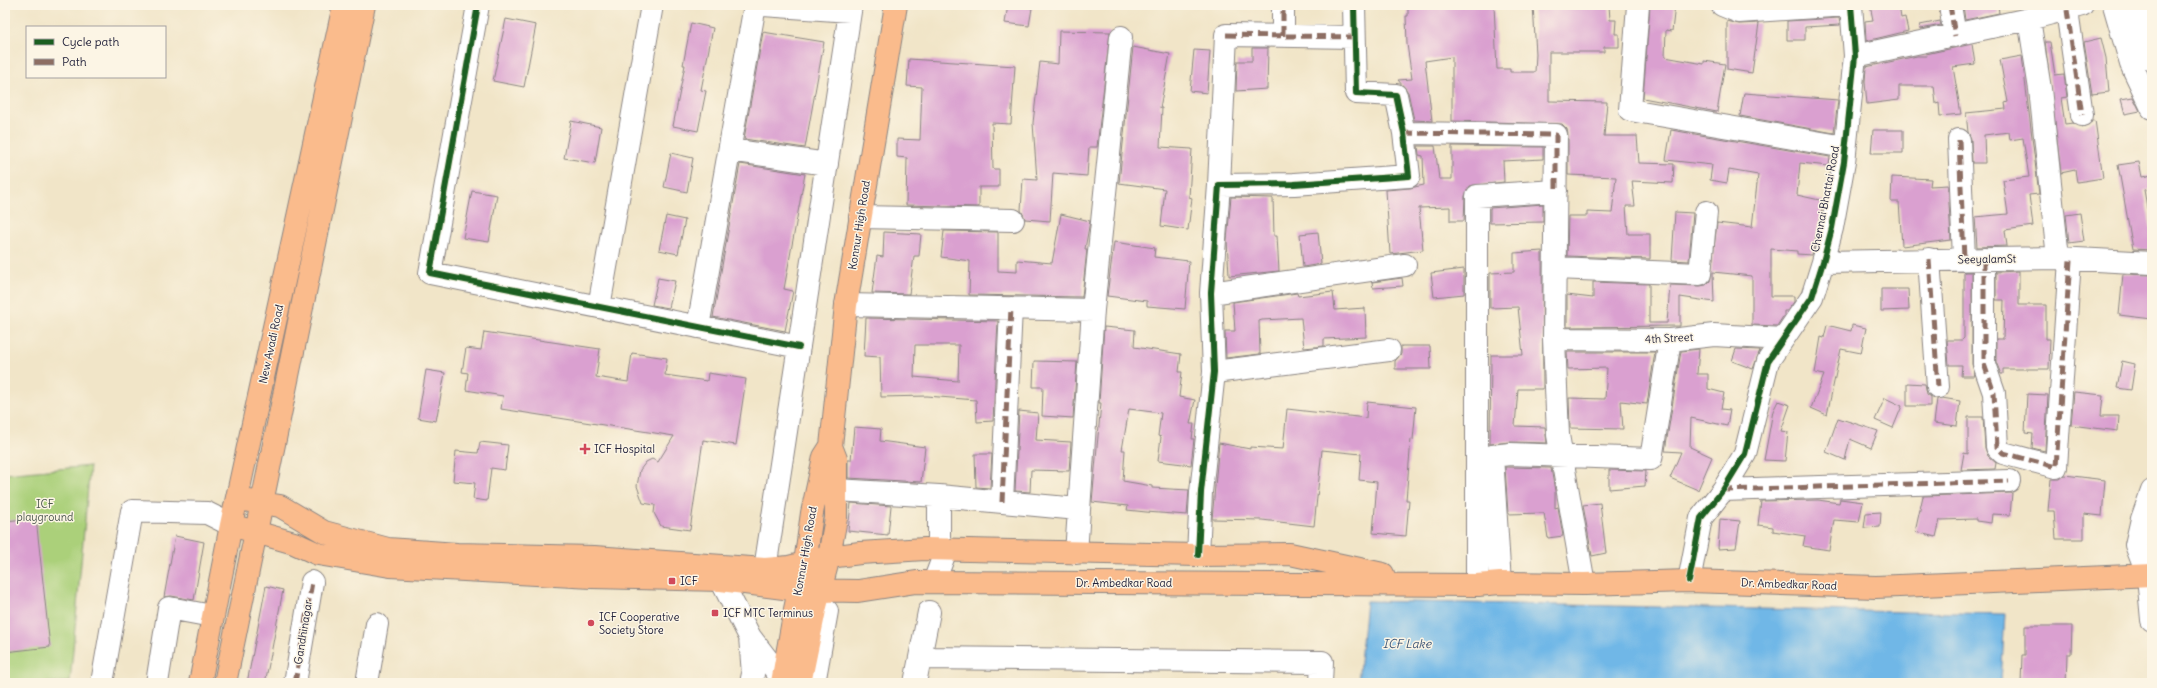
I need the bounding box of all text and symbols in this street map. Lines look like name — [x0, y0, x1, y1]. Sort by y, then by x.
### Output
legend — [26, 26, 166, 78]
text: Cycle path — [62, 34, 119, 49]
text: Path — [62, 54, 87, 69]
street label: Chennai Bhattai Road — [1808, 144, 1842, 253]
street label: Konnur High Road — [845, 179, 873, 271]
street label: SeeyalamSt — [1958, 251, 2017, 267]
street label: New Avadi Road — [256, 303, 286, 385]
street label: 4th Street — [1644, 330, 1694, 346]
place label: ICF Hospital — [594, 442, 655, 456]
marker: ICF Hospital — [579, 443, 591, 455]
park label: ICF playground — [16, 497, 74, 524]
street label: Konnur High Road — [790, 505, 820, 597]
place label: ICF — [680, 574, 698, 588]
street label: Dr. Ambedkar Road — [1741, 575, 1838, 593]
marker: ICF — [667, 576, 677, 586]
street label: Dr. Ambedkar Road — [1076, 576, 1173, 590]
street label: Gandhinagar — [291, 598, 315, 665]
place label: ICF MTC Terminus — [723, 606, 813, 620]
marker: ICF MTC Terminus — [710, 608, 720, 618]
place label: ICF Cooperative Society Store — [599, 610, 679, 637]
marker: ICF Cooperative Society Store — [586, 618, 596, 628]
water label: ICF Lake — [1383, 636, 1433, 651]

